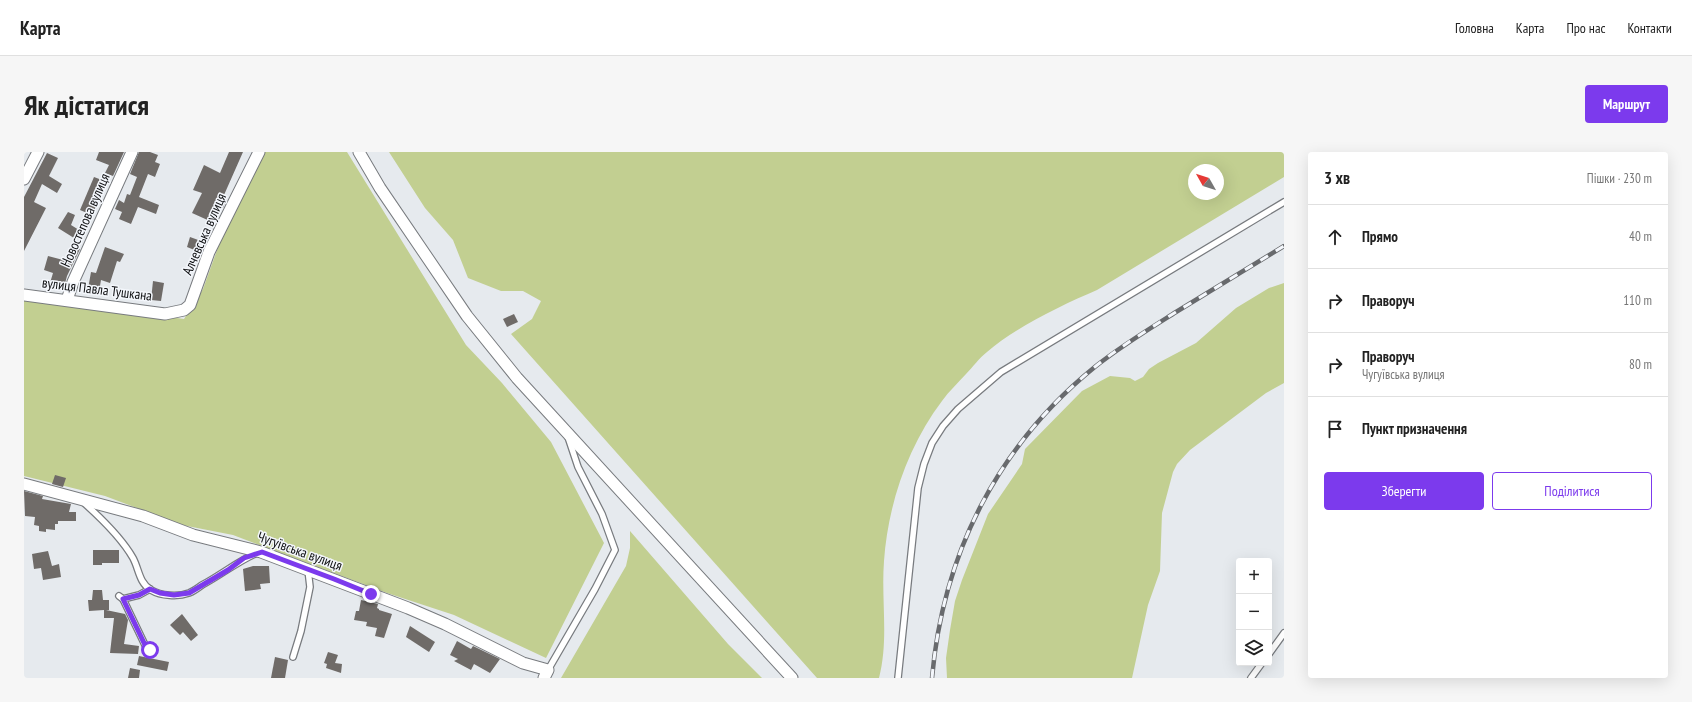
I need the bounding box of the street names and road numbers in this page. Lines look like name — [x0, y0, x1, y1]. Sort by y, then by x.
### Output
street label: Новостепова вулиця — [56, 170, 114, 270]
street label: Алчевська вулиця — [178, 190, 230, 278]
street label: вулиця Павла Тушкана — [41, 273, 153, 305]
street label: Чугуївська вулиця — [255, 527, 345, 575]

